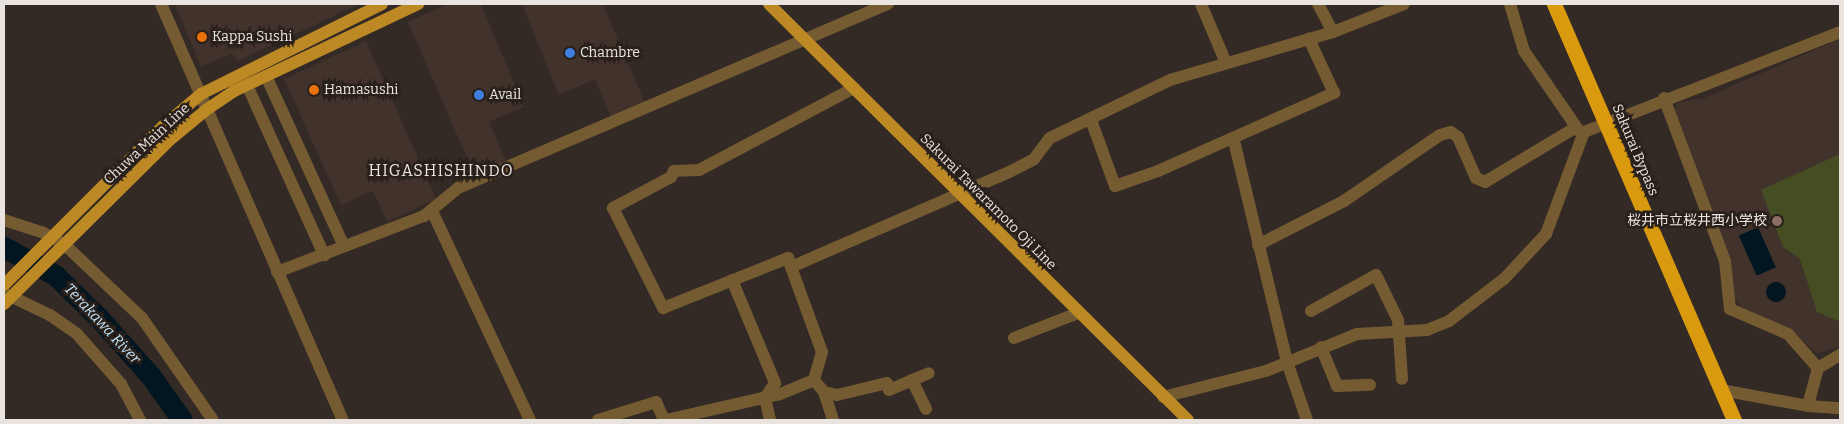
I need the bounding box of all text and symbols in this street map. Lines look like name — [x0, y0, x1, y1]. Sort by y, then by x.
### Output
place label: Kappa Sushi — [212, 29, 293, 45]
marker: Kappa Sushi — [196, 31, 208, 43]
place label: Chambre — [580, 45, 640, 61]
marker: Chambre — [564, 47, 576, 59]
place label: Hamasushi — [324, 82, 399, 98]
marker: Hamasushi — [308, 84, 320, 96]
place label: Avail — [489, 87, 521, 103]
marker: Avail — [473, 89, 485, 101]
street label: Chuwa Main Line — [101, 100, 193, 188]
street label: Sakurai Bypass — [1608, 102, 1662, 198]
street label: Sakurai Tawaramoto Oji Line — [916, 130, 1060, 274]
district label: HIGASHISHINDO — [367, 161, 515, 181]
place label: 桜井市立桜井西小学校 — [1627, 213, 1767, 229]
marker: 桜井市立桜井西小学校 — [1771, 215, 1783, 227]
water label: Terakawa River — [60, 280, 144, 368]

